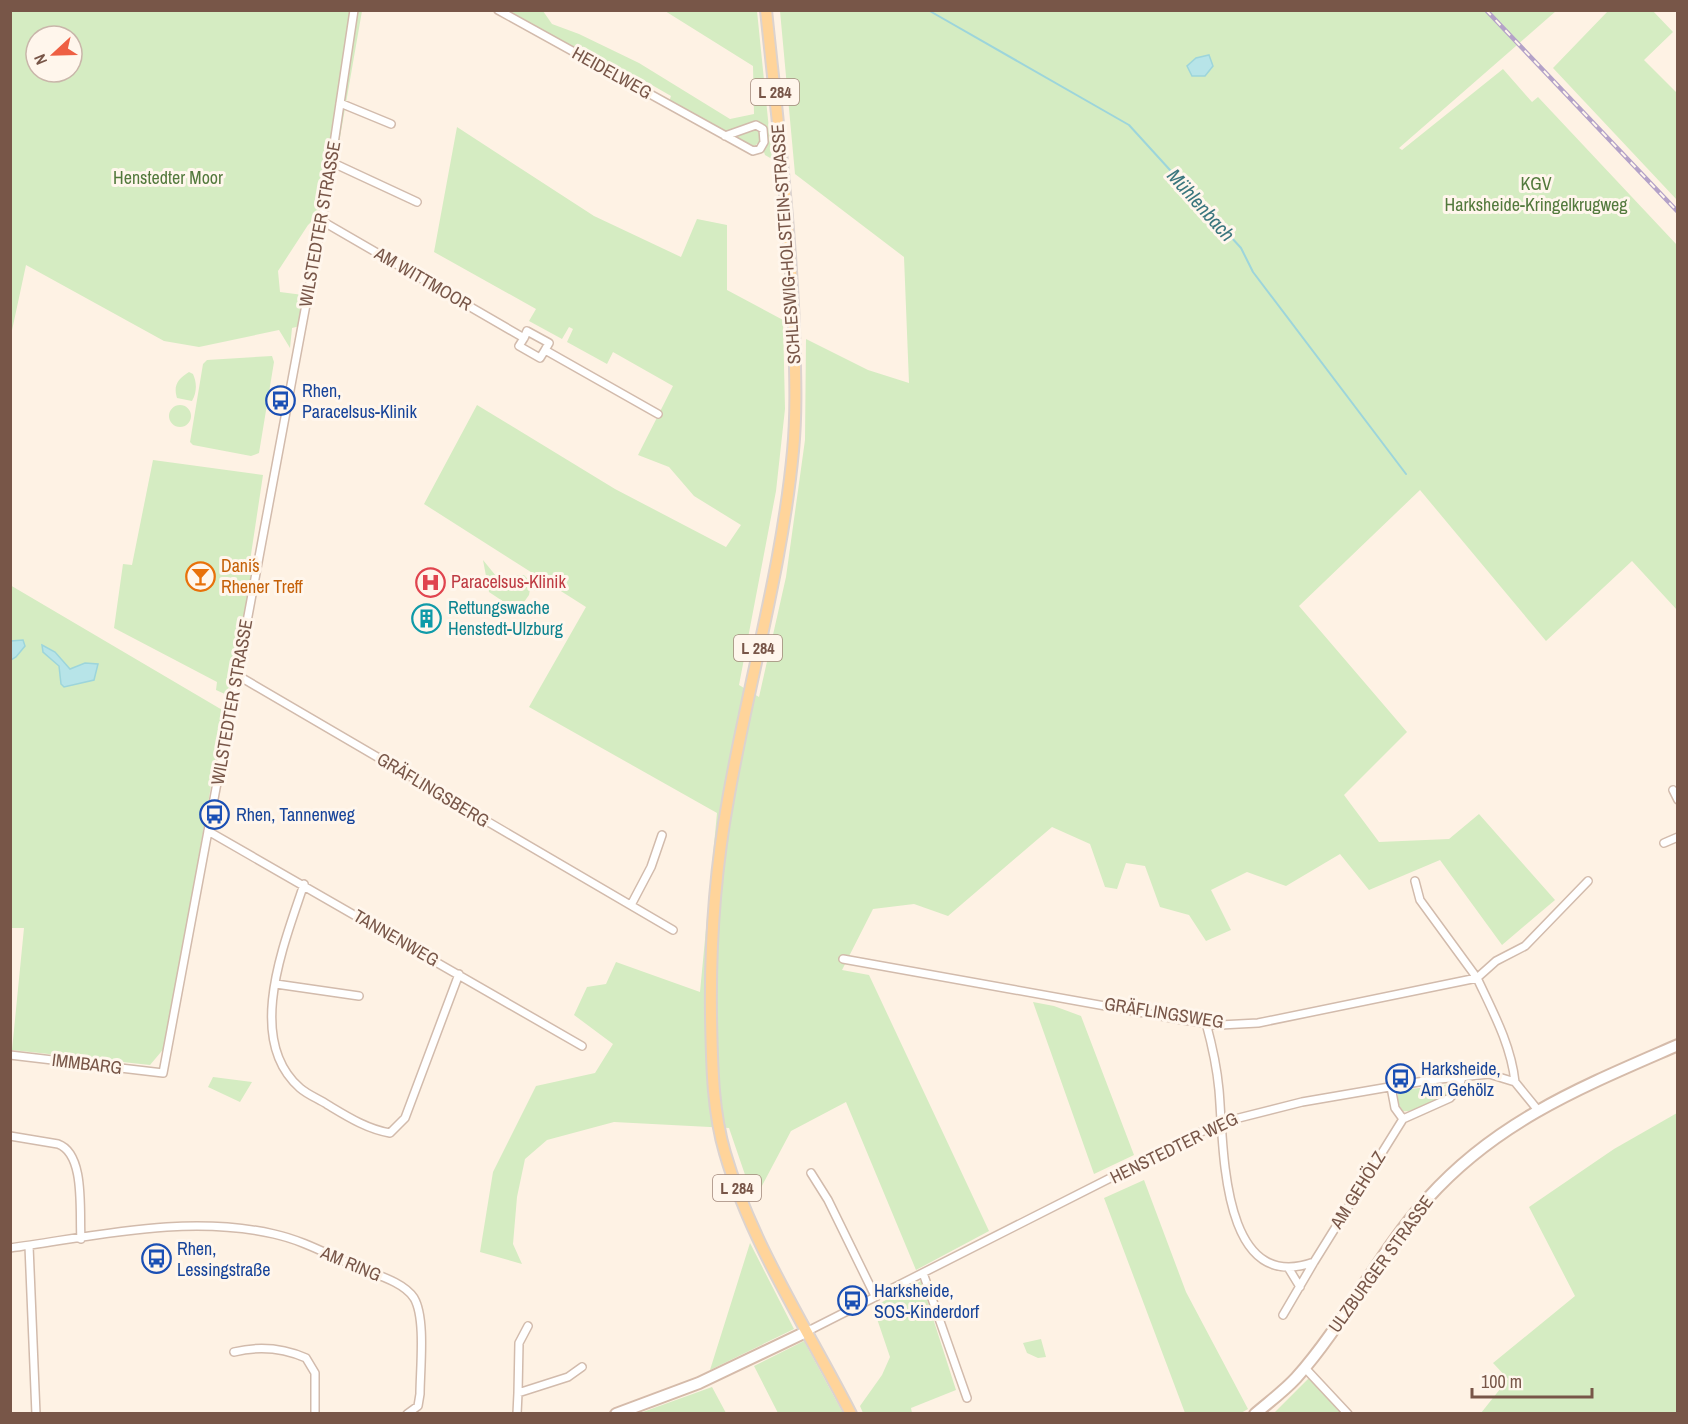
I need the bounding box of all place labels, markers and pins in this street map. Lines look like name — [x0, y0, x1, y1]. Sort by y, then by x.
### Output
place label: Rhen, Paracelsus-Klinik — [302, 378, 417, 424]
bus stop icon: Rhen, Paracelsus-Klinik — [265, 385, 297, 417]
place label: Dani´s Rhener Treff — [221, 553, 303, 599]
bar icon: Dani´s Rhener Treff — [184, 560, 216, 592]
hospital icon: Paracelsus-Klinik — [414, 566, 446, 598]
place label: Paracelsus-Klinik — [451, 569, 566, 594]
place label: Rettungswache Henstedt-Ulzburg — [448, 595, 564, 641]
building icon: Rettungswache Henstedt-Ulzburg — [411, 602, 443, 634]
bus stop icon: Rhen, Tannenweg — [199, 799, 231, 831]
place label: Rhen, Tannenweg — [236, 802, 356, 827]
place label: Harksheide, Am Gehölz — [1420, 1056, 1501, 1102]
bus stop icon: Harksheide, Am Gehölz — [1384, 1063, 1416, 1095]
place label: Rhen, Lessingstraße — [177, 1236, 271, 1282]
bus stop icon: Rhen, Lessingstraße — [140, 1243, 172, 1275]
place label: Harksheide, SOS-Kinderdorf — [874, 1278, 980, 1324]
bus stop icon: Harksheide, SOS-Kinderdorf — [837, 1285, 869, 1317]

